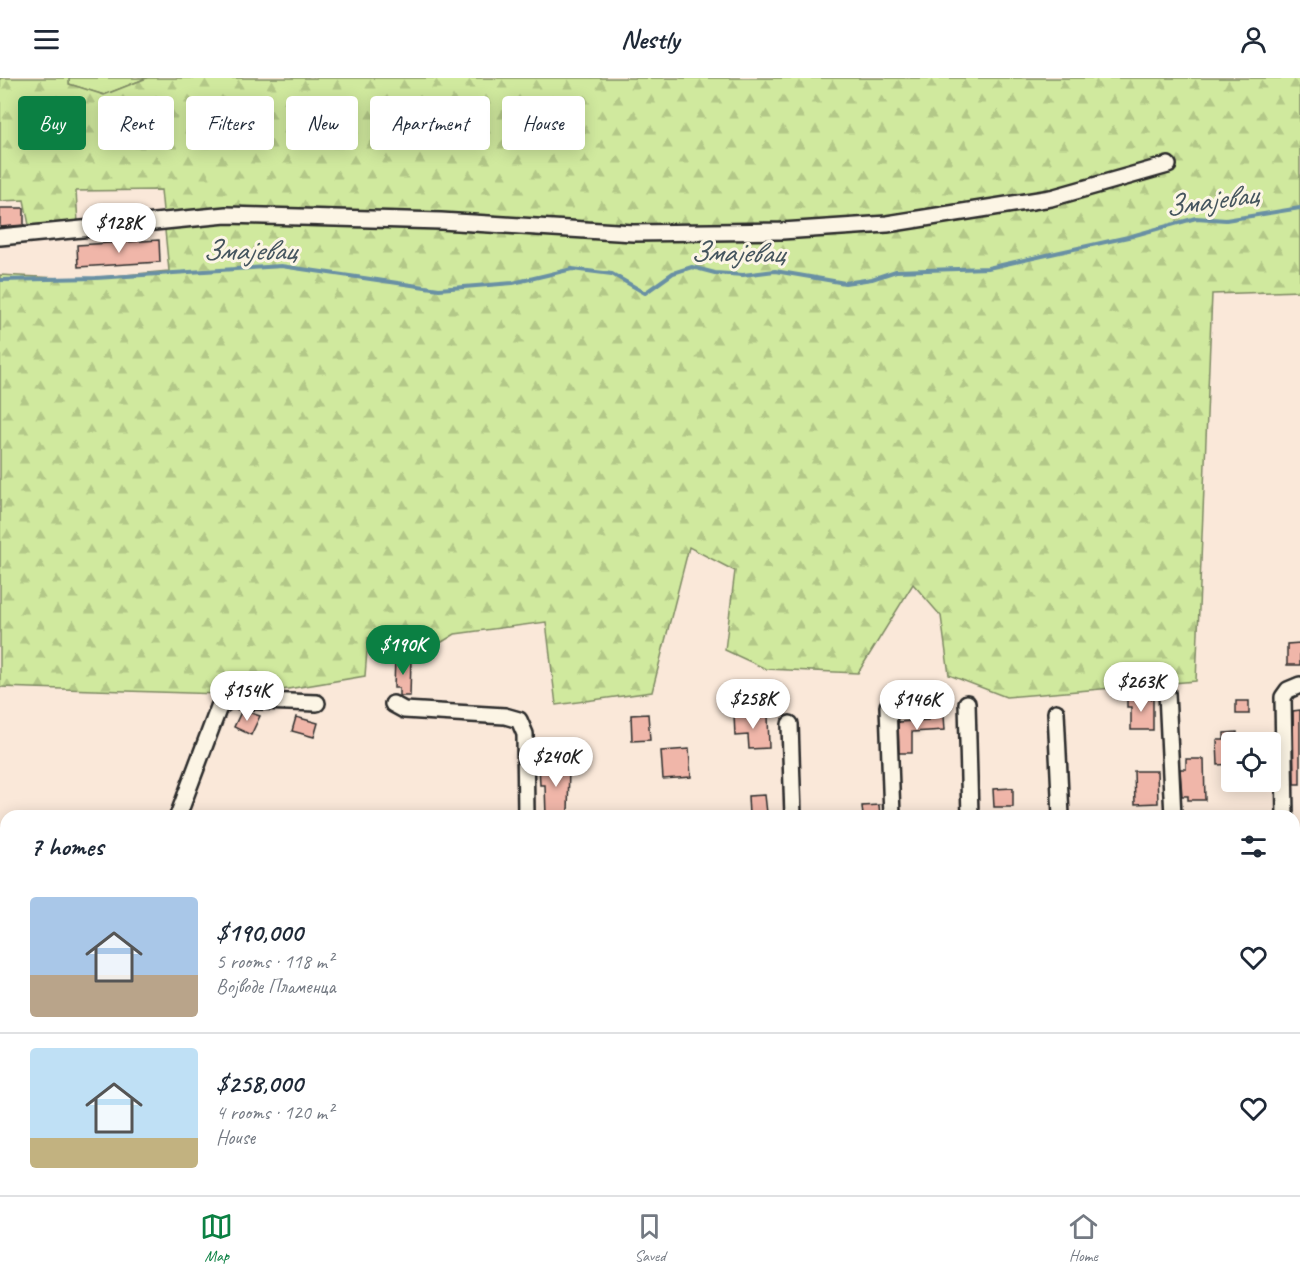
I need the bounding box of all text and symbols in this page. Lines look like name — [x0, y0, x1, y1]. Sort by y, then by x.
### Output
text: Nestly — [621, 22, 679, 56]
icon: menu — [30, 23, 63, 56]
icon: person — [1237, 23, 1270, 56]
chip: Buy — [18, 96, 86, 150]
chip: Rent — [98, 96, 174, 150]
chip: Filters — [186, 96, 274, 150]
chip: New — [286, 96, 358, 150]
chip: Apartment — [370, 96, 490, 150]
chip: House — [502, 96, 585, 150]
water label: Змајевац — [1162, 174, 1263, 225]
pin: $128K — [77, 203, 161, 254]
text: $128K — [96, 210, 142, 235]
water label: Змајевац — [202, 231, 299, 269]
water label: Змајевац — [690, 232, 788, 272]
pin: $190K — [361, 625, 445, 676]
text: $190K — [380, 632, 426, 657]
pin: $263K — [1099, 662, 1183, 713]
text: $263K — [1118, 669, 1164, 694]
pin: $154K — [205, 671, 289, 722]
text: $154K — [224, 678, 270, 703]
pin: $258K — [711, 679, 795, 730]
pin: $146K — [875, 680, 959, 731]
text: $258K — [730, 686, 776, 711]
text: $146K — [894, 687, 940, 712]
map controls — [1221, 732, 1281, 792]
button: locate — [1221, 732, 1281, 792]
pin: $240K — [514, 737, 598, 788]
text: $240K — [533, 744, 579, 769]
text: 7 homes — [30, 830, 103, 863]
icon: filters — [1237, 830, 1270, 863]
text: $190,000 — [216, 916, 303, 949]
icon: home — [78, 921, 150, 993]
icon: heart — [1237, 941, 1270, 974]
text: 5 rooms · 118 m² — [216, 949, 333, 974]
text: Војводе Пламенца — [216, 974, 336, 999]
text: $258,000 — [216, 1067, 303, 1100]
icon: home — [78, 1072, 150, 1144]
icon: heart — [1237, 1092, 1270, 1125]
text: 4 rooms · 120 m² — [216, 1100, 333, 1125]
text: House — [216, 1125, 255, 1150]
tab: Map — [200, 1210, 233, 1266]
tab: Saved — [633, 1210, 666, 1266]
tab: Home — [1067, 1210, 1100, 1266]

